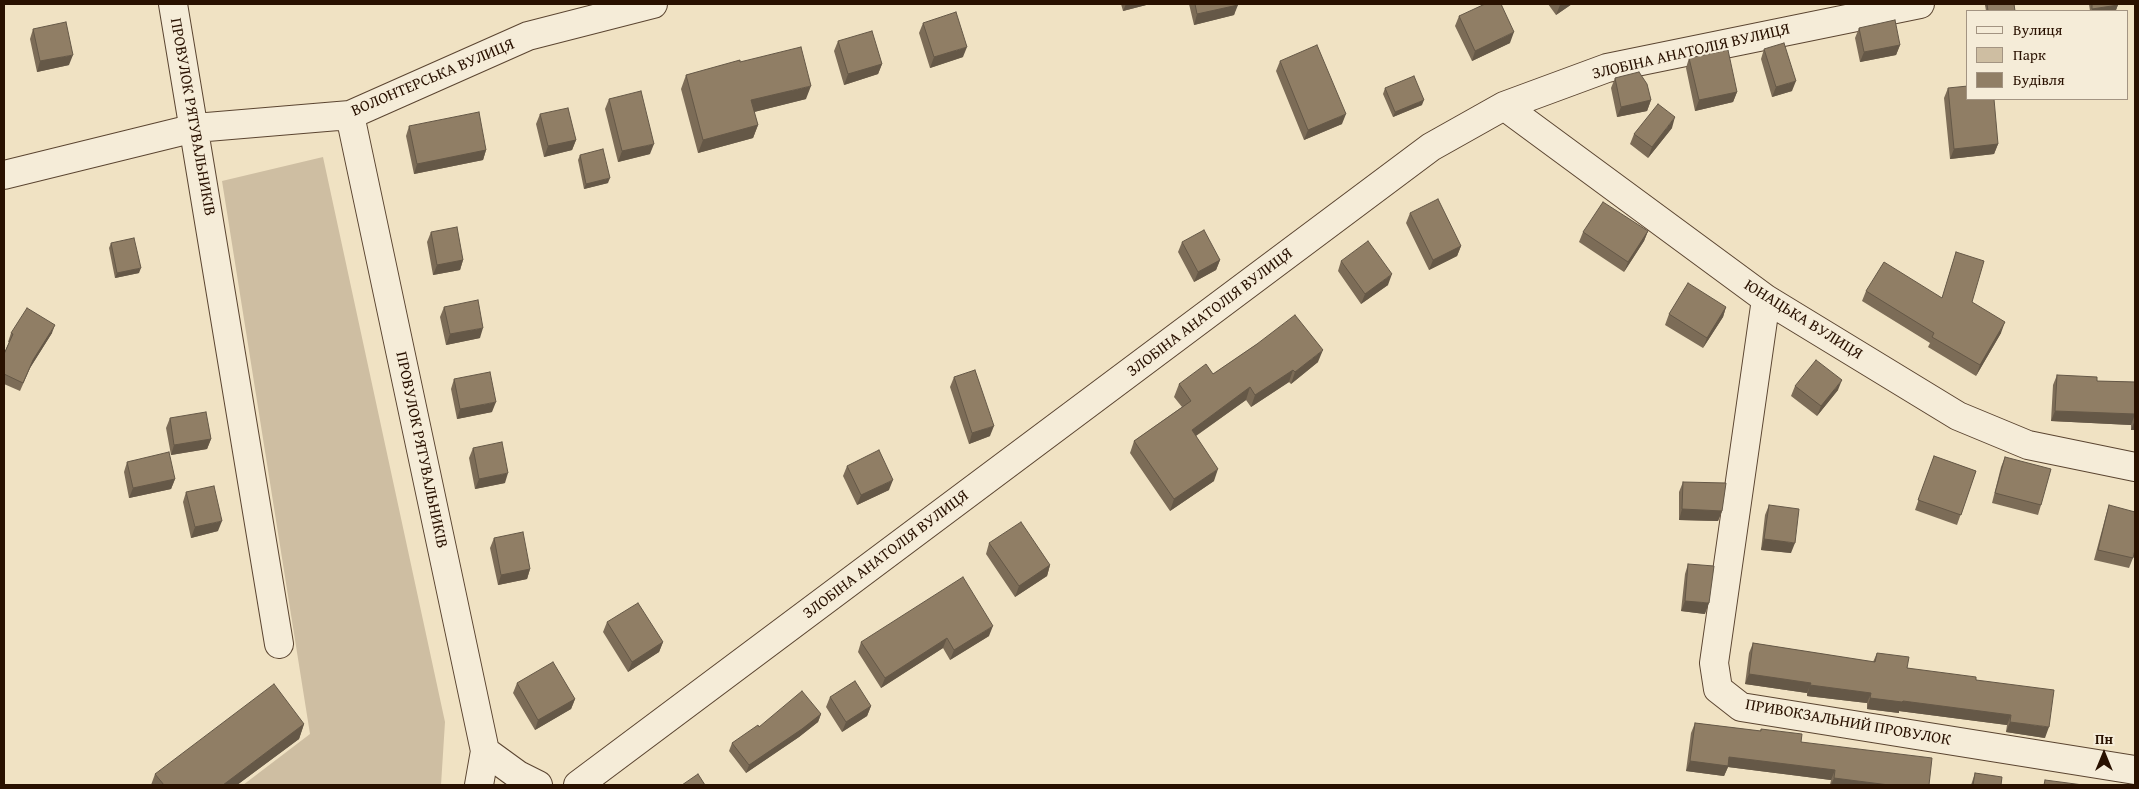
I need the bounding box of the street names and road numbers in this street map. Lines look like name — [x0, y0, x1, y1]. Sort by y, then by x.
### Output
street label: ПРОВУЛОК РЯТУВАЛЬНИКІВ — [165, 17, 219, 217]
street label: ЗЛОБІНА АНАТОЛІЯ ВУЛИЦЯ — [1590, 20, 1792, 84]
street label: ВОЛОНТЕРСЬКА ВУЛИЦЯ — [349, 35, 517, 121]
street label: ЗЛОБІНА АНАТОЛІЯ ВУЛИЦЯ — [1123, 244, 1297, 382]
street label: ЮНАЦЬКА ВУЛИЦЯ — [1740, 276, 1866, 364]
street label: ПРОВУЛОК РЯТУВАЛЬНИКІВ — [391, 350, 451, 550]
street label: ЗЛОБІНА АНАТОЛІЯ ВУЛИЦЯ — [799, 486, 973, 624]
street label: ПРИВОКЗАЛЬНИЙ ПРОВУЛОК — [1744, 695, 1952, 751]

